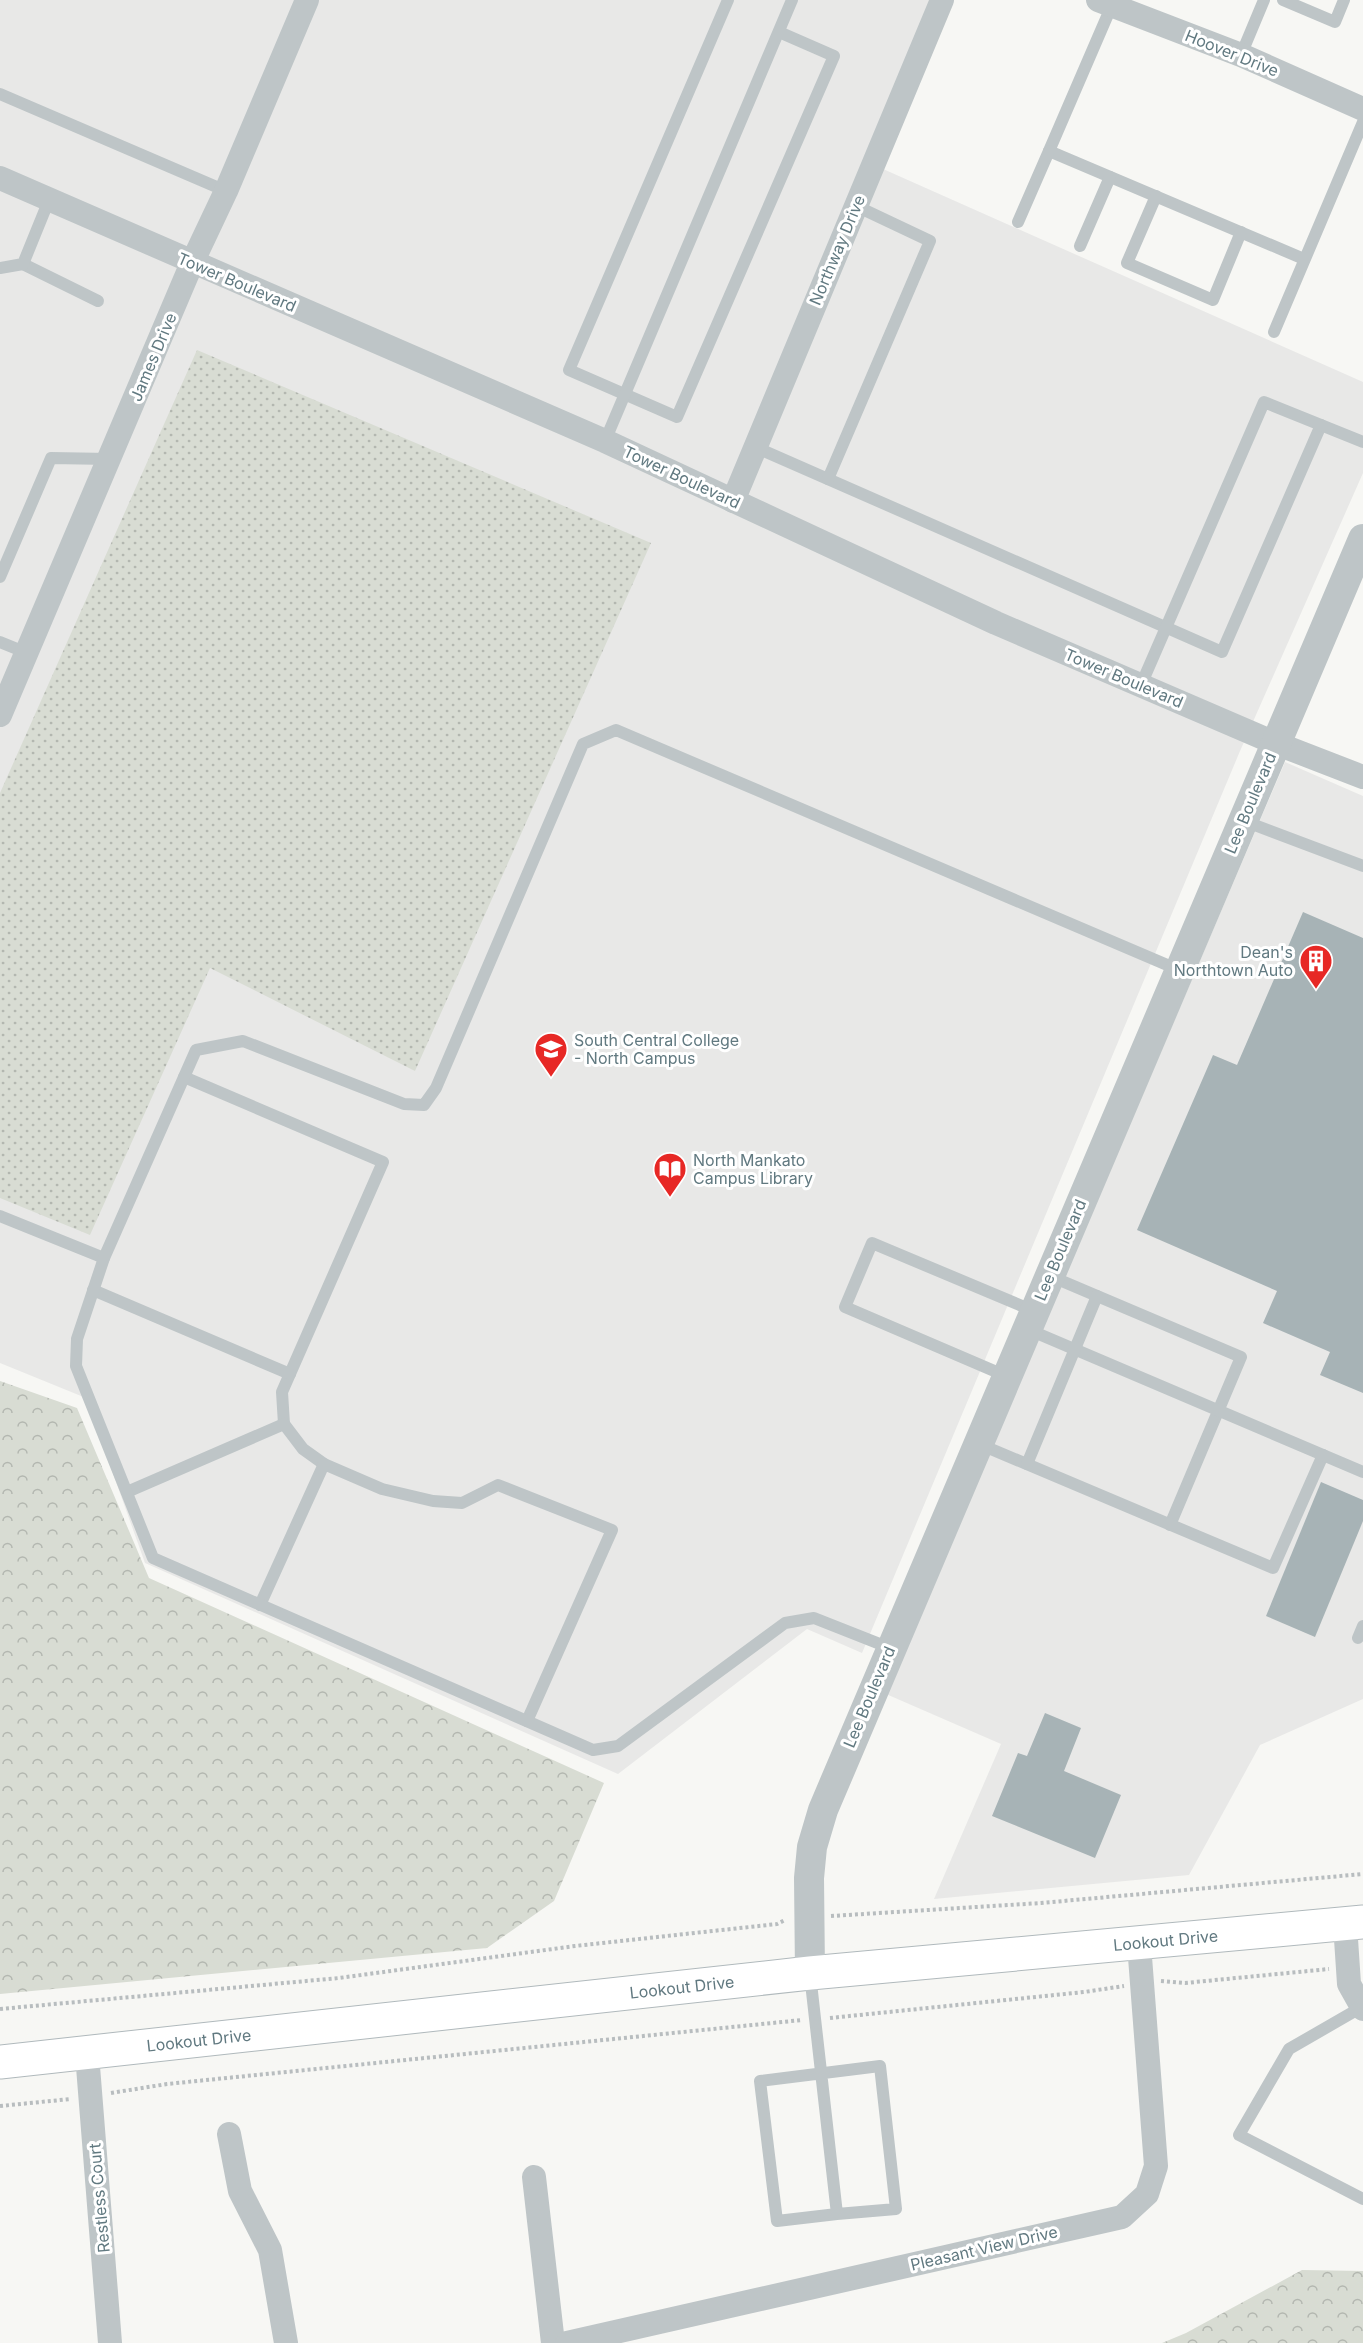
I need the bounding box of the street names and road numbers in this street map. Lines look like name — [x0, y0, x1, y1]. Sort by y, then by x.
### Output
street label: Hoover Drive — [1182, 25, 1282, 81]
street label: Northway Drive — [805, 192, 869, 308]
street label: Tower Boulevard — [175, 248, 299, 316]
street label: James Drive — [125, 310, 181, 404]
street label: Tower Boulevard — [620, 441, 744, 513]
street label: Tower Boulevard — [1062, 644, 1186, 712]
street label: Lee Boulevard — [1220, 749, 1280, 857]
street label: Lee Boulevard — [1030, 1196, 1090, 1304]
street label: Lee Boulevard — [839, 1643, 899, 1751]
street label: Lookout Drive — [1112, 1925, 1219, 1955]
street label: Lookout Drive — [629, 1971, 735, 2003]
street label: Lookout Drive — [145, 2024, 252, 2056]
street label: Restless Court — [84, 2142, 114, 2254]
street label: Pleasant View Drive — [908, 2221, 1060, 2275]

